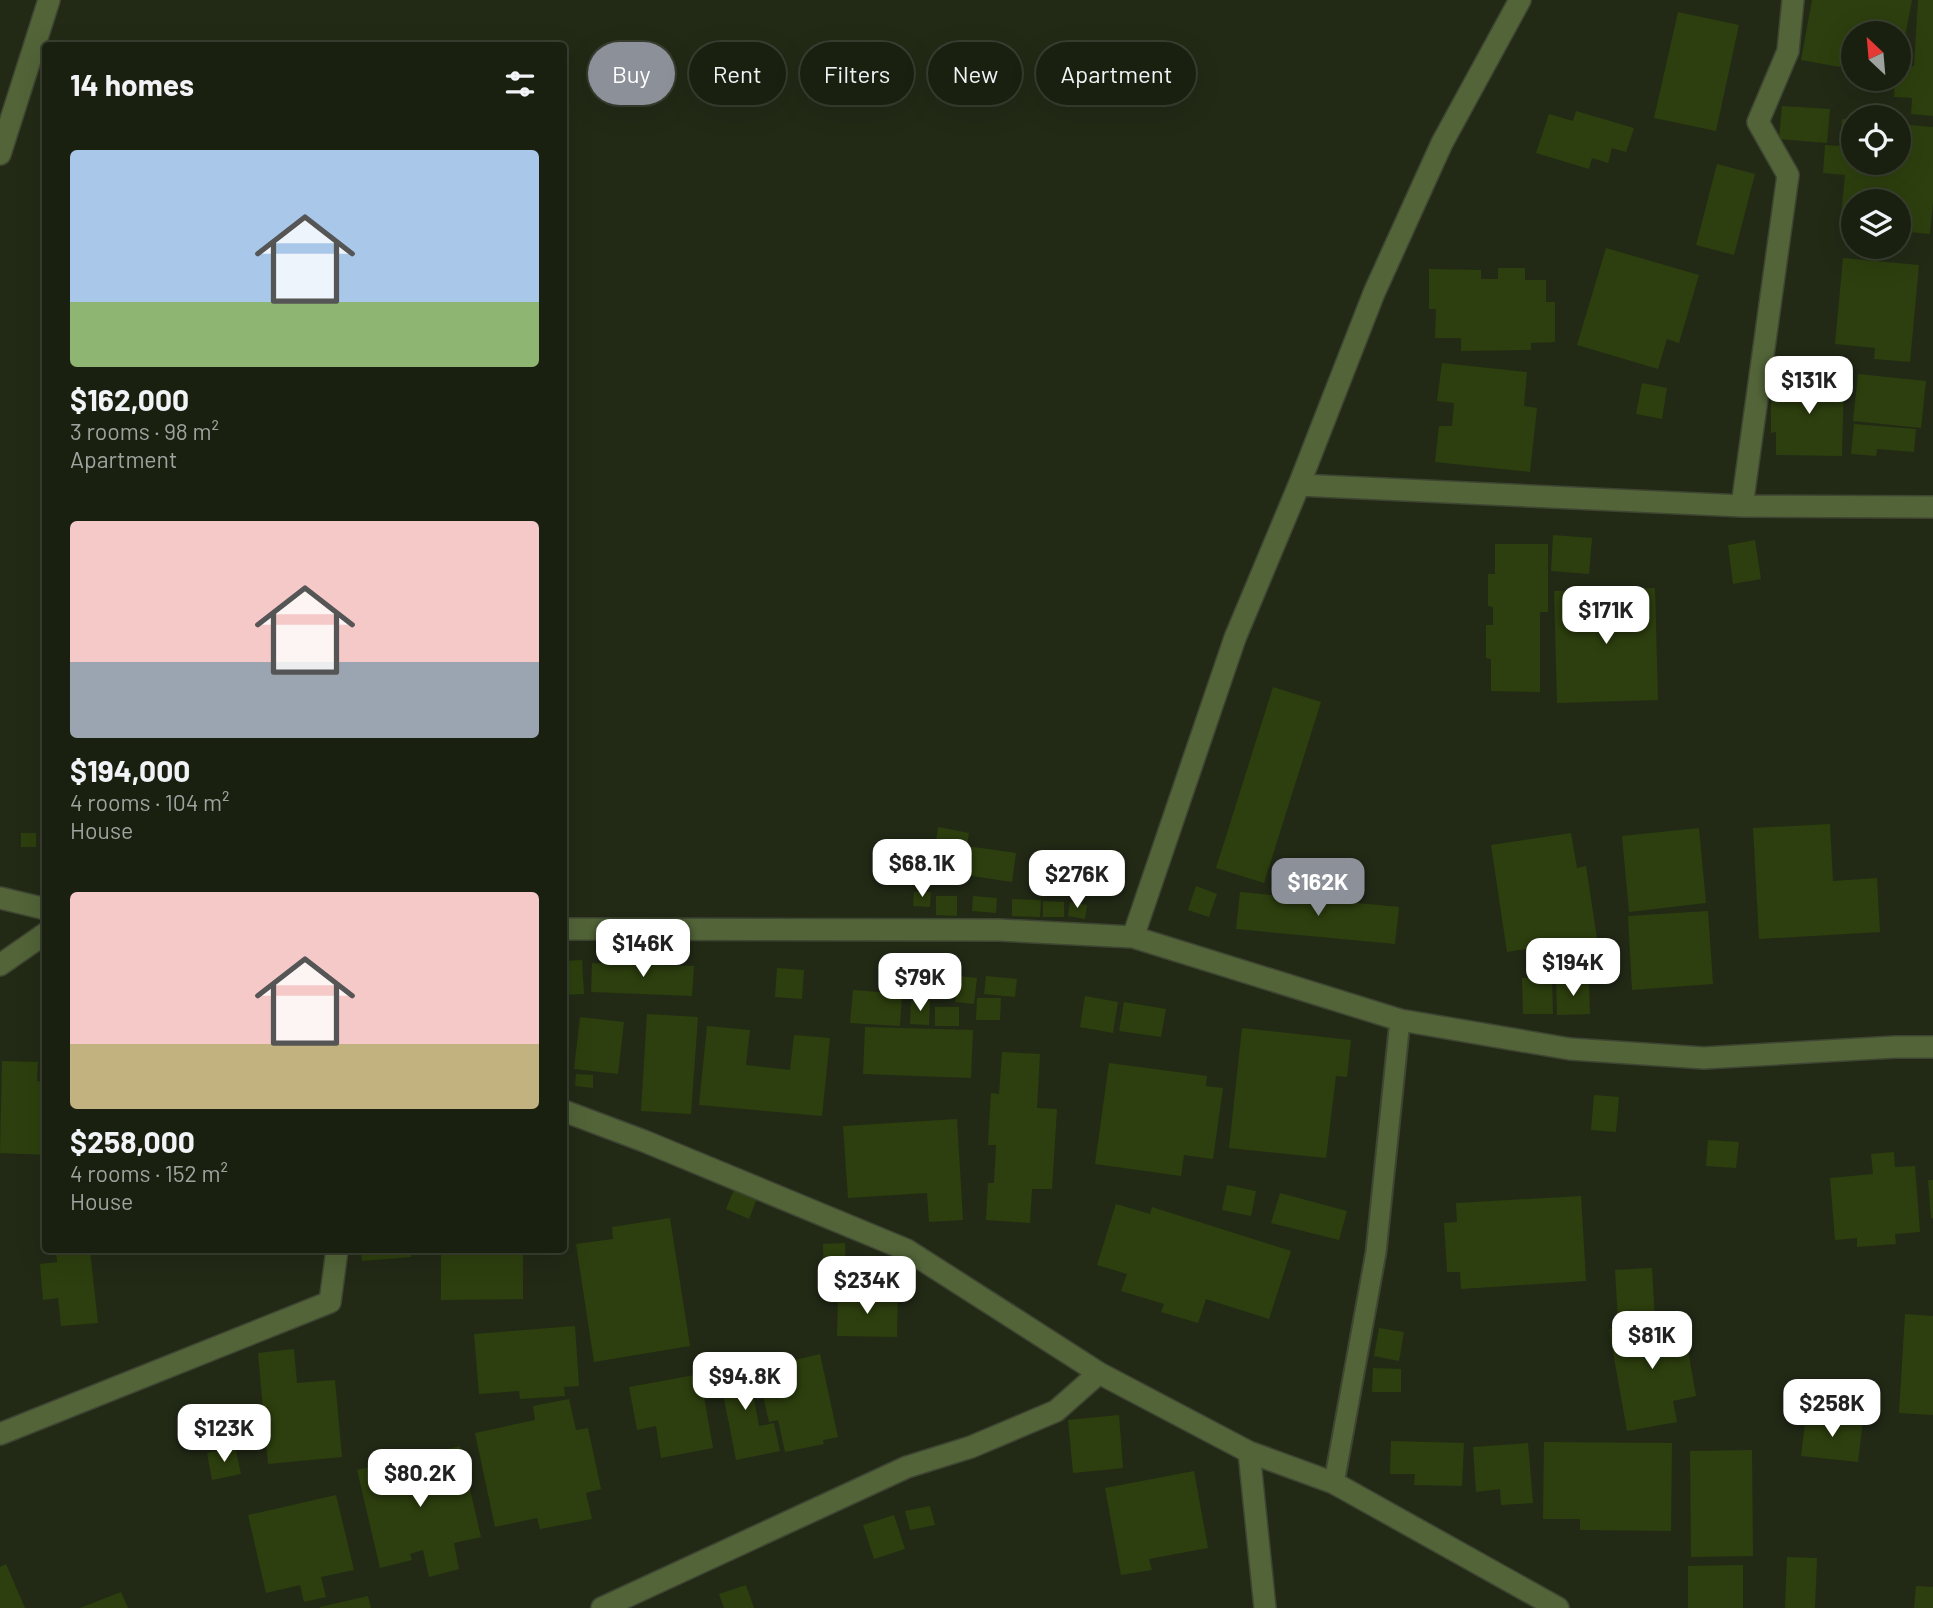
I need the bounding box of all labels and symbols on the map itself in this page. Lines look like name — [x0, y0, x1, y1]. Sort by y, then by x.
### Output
north arrow — [1841, 21, 1911, 91]
pin: $131K — [1760, 356, 1858, 416]
pin: $171K — [1557, 586, 1655, 646]
pin: $68.1K — [865, 839, 979, 899]
pin: $276K — [1028, 850, 1126, 910]
pin: $162K — [1269, 858, 1367, 918]
pin: $146K — [594, 920, 692, 979]
pin: $194K — [1524, 939, 1622, 998]
pin: $79K — [879, 954, 961, 1013]
pin: $234K — [818, 1256, 916, 1316]
pin: $81K — [1611, 1312, 1693, 1371]
pin: $94.8K — [688, 1352, 802, 1412]
pin: $258K — [1783, 1380, 1881, 1439]
pin: $123K — [175, 1404, 273, 1464]
pin: $80.2K — [363, 1450, 477, 1509]

